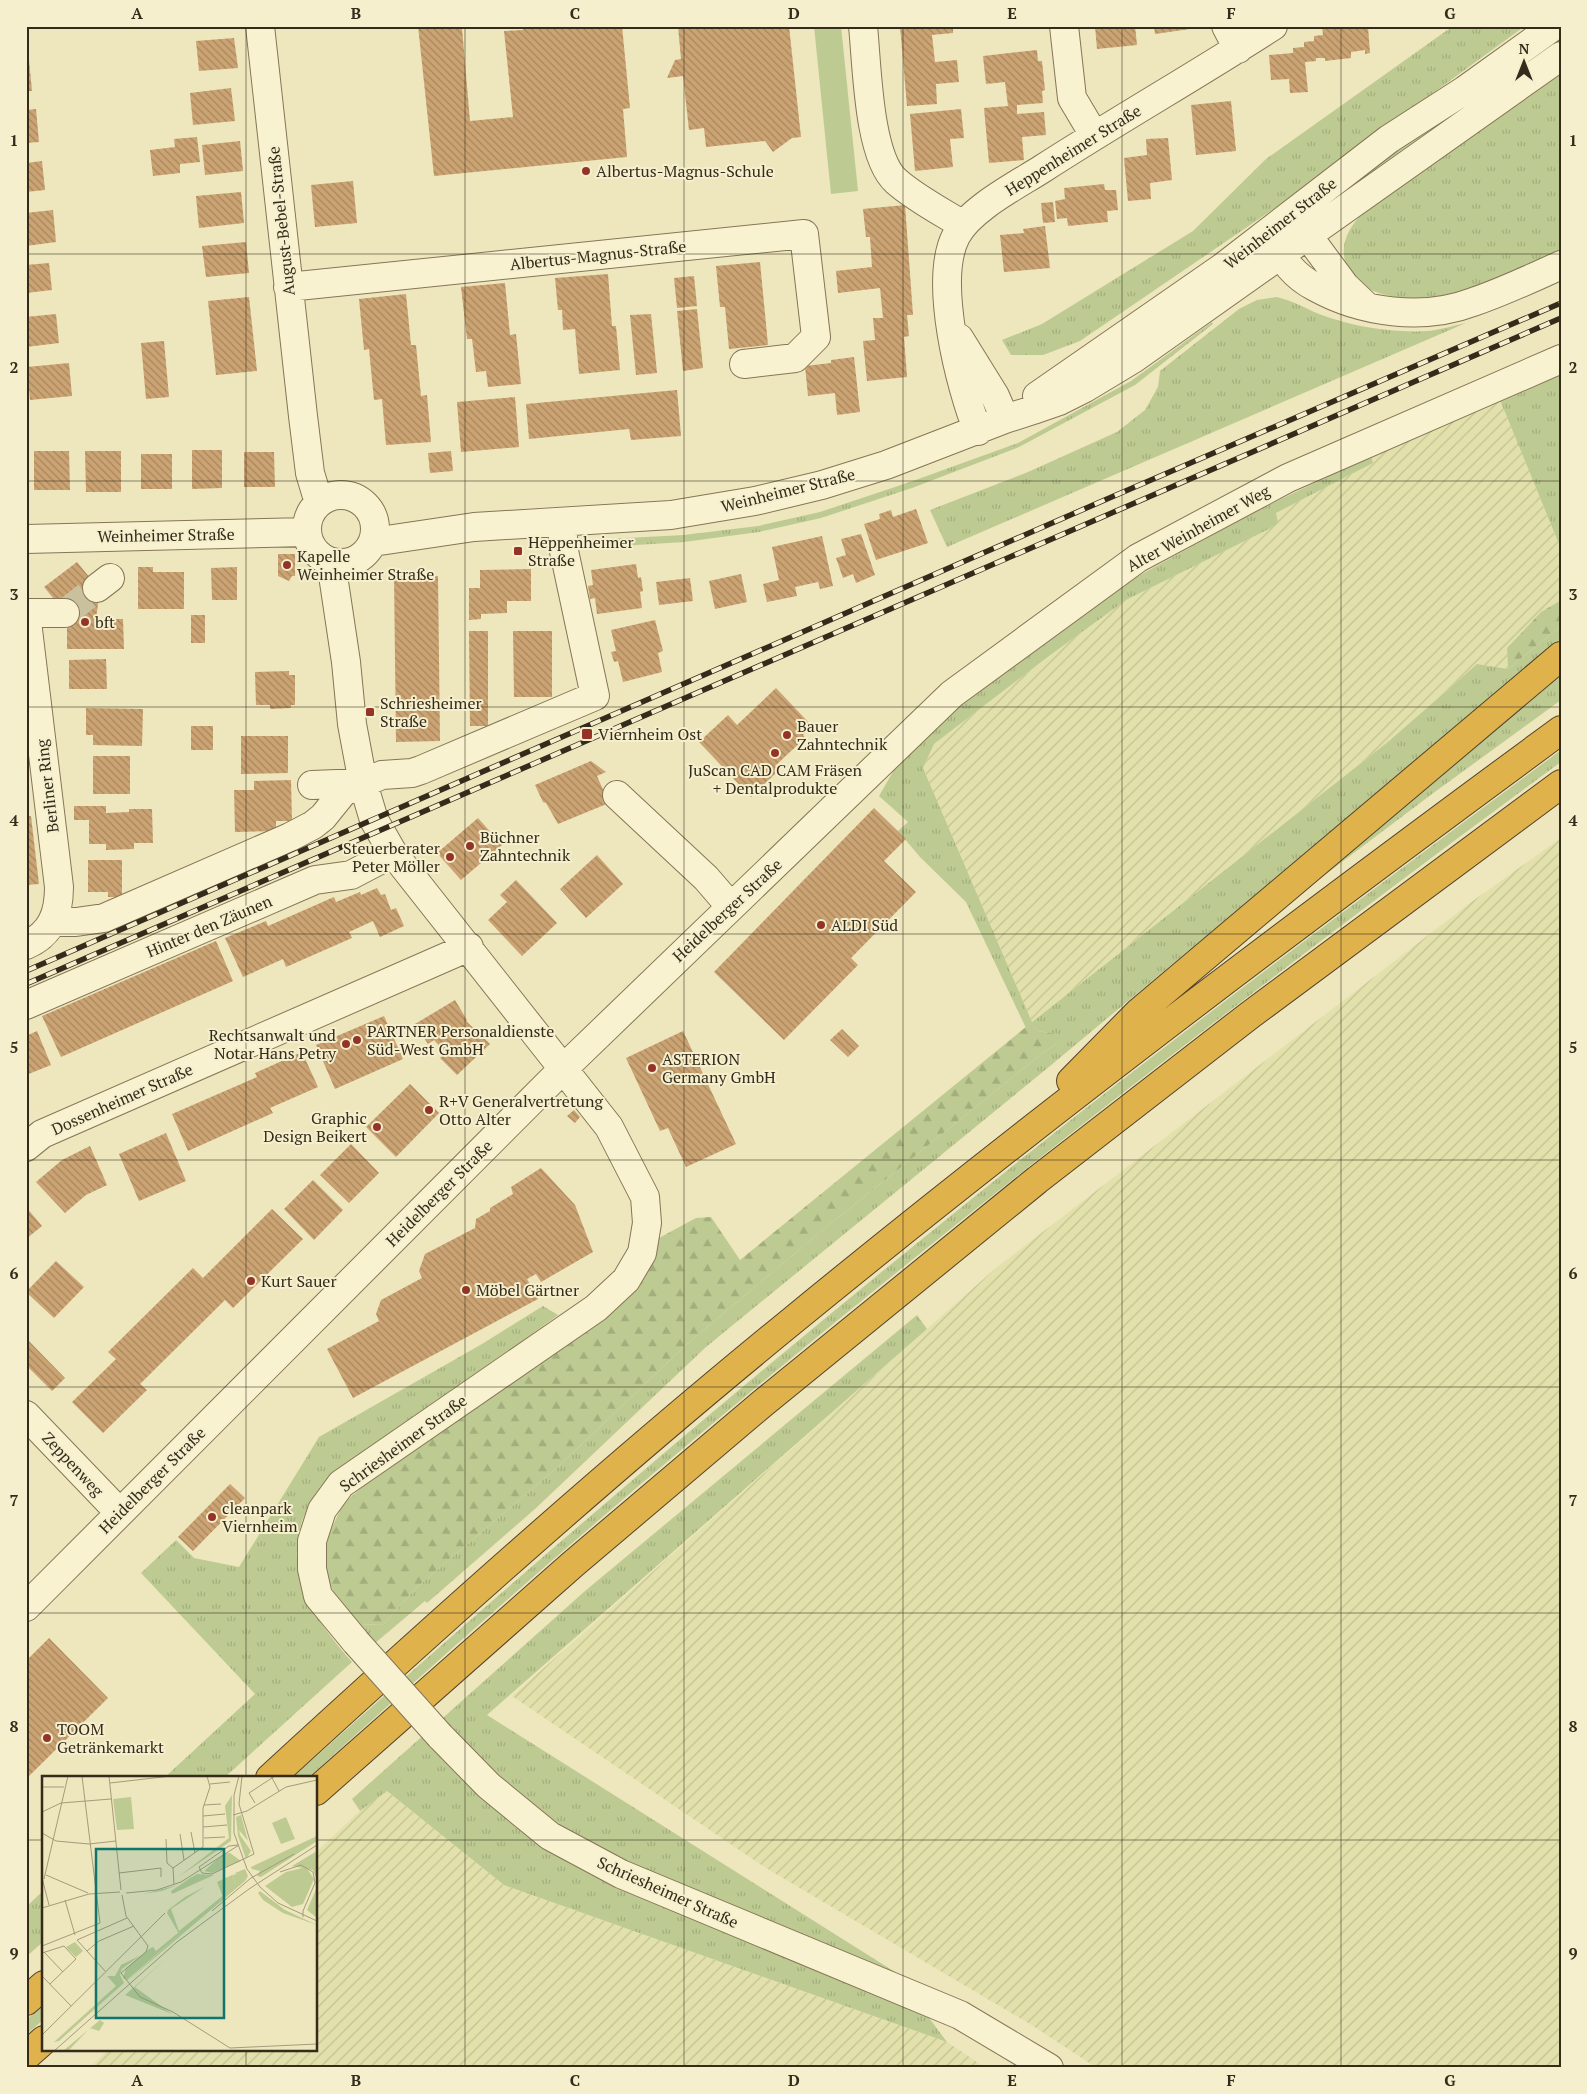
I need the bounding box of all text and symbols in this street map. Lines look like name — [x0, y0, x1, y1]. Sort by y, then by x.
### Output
text: A — [131, 2, 143, 24]
text: B — [351, 2, 361, 24]
text: C — [570, 2, 580, 24]
text: D — [788, 2, 800, 24]
text: E — [1007, 2, 1017, 24]
text: F — [1226, 2, 1236, 24]
text: G — [1444, 2, 1456, 24]
north arrow — [1500, 38, 1550, 88]
text: N — [1519, 39, 1530, 58]
street label: Heppenheimer Straße — [1001, 99, 1145, 201]
text: 1 — [9, 129, 19, 151]
text: 1 — [1568, 129, 1578, 151]
street label: August-Bebel-Straße — [262, 145, 300, 297]
place label: Albertus-Magnus-Schule — [596, 160, 774, 182]
marker: Albertus-Magnus-Schule — [580, 165, 592, 177]
street label: Weinheimer Straße — [1219, 172, 1341, 274]
street label: Albertus-Magnus-Straße — [509, 235, 687, 275]
text: 2 — [9, 356, 19, 378]
text: 2 — [1568, 356, 1578, 378]
street label: Weinheimer Straße — [719, 463, 857, 517]
street label: Alter Weinheimer Weg — [1122, 479, 1274, 577]
street label: Weinheimer Straße — [97, 523, 235, 547]
place label: Heppenheimer Straße — [528, 531, 634, 571]
place label: Kapelle Weinheimer Straße — [297, 545, 434, 585]
marker: Heppenheimer Straße — [512, 545, 524, 557]
marker: Kapelle Weinheimer Straße — [281, 559, 293, 571]
text: 3 — [9, 583, 19, 605]
text: 3 — [1568, 583, 1578, 605]
place label: bft — [95, 611, 115, 633]
marker: bft — [79, 616, 91, 628]
place label: Schriesheimer Straße — [380, 692, 482, 732]
marker: Schriesheimer Straße — [364, 706, 376, 718]
place label: Bauer Zahntechnik — [797, 715, 888, 755]
place label: Viernheim Ost — [598, 723, 702, 745]
marker: Viernheim Ost — [580, 727, 594, 741]
marker: Bauer Zahntechnik — [781, 729, 793, 741]
street label: Berliner Ring — [30, 737, 64, 834]
marker: JuScan CAD CAM Fräsen + Dentalprodukte — [769, 747, 781, 759]
place label: JuScan CAD CAM Fräsen + Dentalprodukte — [688, 759, 863, 799]
text: 4 — [9, 809, 19, 831]
text: 4 — [1568, 809, 1578, 831]
place label: Büchner Zahntechnik — [480, 826, 571, 866]
place label: Steuerberater Peter Möller — [343, 837, 441, 877]
marker: Büchner Zahntechnik — [464, 840, 476, 852]
marker: Steuerberater Peter Möller — [444, 851, 456, 863]
street label: Heidelberger Straße — [667, 853, 787, 967]
street label: Hinter den Zäunen — [143, 889, 276, 962]
place label: ALDI Süd — [831, 914, 898, 936]
marker: ALDI Süd — [815, 919, 827, 931]
place label: PARTNER Personaldienste Süd-West GmbH — [367, 1020, 554, 1060]
place label: Rechtsanwalt und Notar Hans Petry — [209, 1024, 337, 1064]
marker: PARTNER Personaldienste Süd-West GmbH — [351, 1034, 363, 1046]
text: 5 — [9, 1036, 19, 1058]
text: 5 — [1568, 1036, 1578, 1058]
marker: Rechtsanwalt und Notar Hans Petry — [340, 1038, 352, 1050]
place label: ASTERION Germany GmbH — [662, 1048, 776, 1088]
street label: Dossenheimer Straße — [48, 1058, 196, 1140]
marker: ASTERION Germany GmbH — [646, 1062, 658, 1074]
place label: R+V Generalvertretung Otto Alter — [439, 1090, 604, 1130]
marker: R+V Generalvertretung Otto Alter — [423, 1104, 435, 1116]
place label: Graphic Design Beikert — [263, 1107, 367, 1147]
marker: Graphic Design Beikert — [371, 1121, 383, 1133]
street label: Heidelberger Straße — [381, 1135, 497, 1251]
text: 6 — [9, 1262, 19, 1284]
text: 6 — [1568, 1262, 1578, 1284]
place label: Kurt Sauer — [261, 1270, 337, 1292]
marker: Kurt Sauer — [245, 1275, 257, 1287]
place label: Möbel Gärtner — [476, 1279, 580, 1301]
marker: Möbel Gärtner — [460, 1284, 472, 1296]
street label: Schriesheimer Straße — [335, 1389, 471, 1497]
street label: Heidelberger Straße — [94, 1422, 210, 1538]
street label: Zeppenweg — [37, 1427, 109, 1502]
text: 7 — [9, 1489, 19, 1511]
text: 7 — [1568, 1489, 1578, 1511]
place label: cleanpark Viernheim — [222, 1497, 298, 1537]
marker: cleanpark Viernheim — [206, 1511, 218, 1523]
text: 8 — [9, 1715, 19, 1737]
text: 8 — [1568, 1715, 1578, 1737]
place label: TOOM Getränkemarkt — [57, 1718, 164, 1758]
marker: TOOM Getränkemarkt — [41, 1732, 53, 1744]
inset map — [42, 1776, 318, 2052]
street label: Schriesheimer Straße — [594, 1851, 742, 1933]
text: 9 — [9, 1942, 19, 1964]
text: 9 — [1568, 1942, 1578, 1964]
text: A — [131, 2069, 143, 2091]
text: B — [351, 2069, 361, 2091]
text: C — [570, 2069, 580, 2091]
text: D — [788, 2069, 800, 2091]
text: E — [1007, 2069, 1017, 2091]
text: F — [1226, 2069, 1236, 2091]
text: G — [1444, 2069, 1456, 2091]

